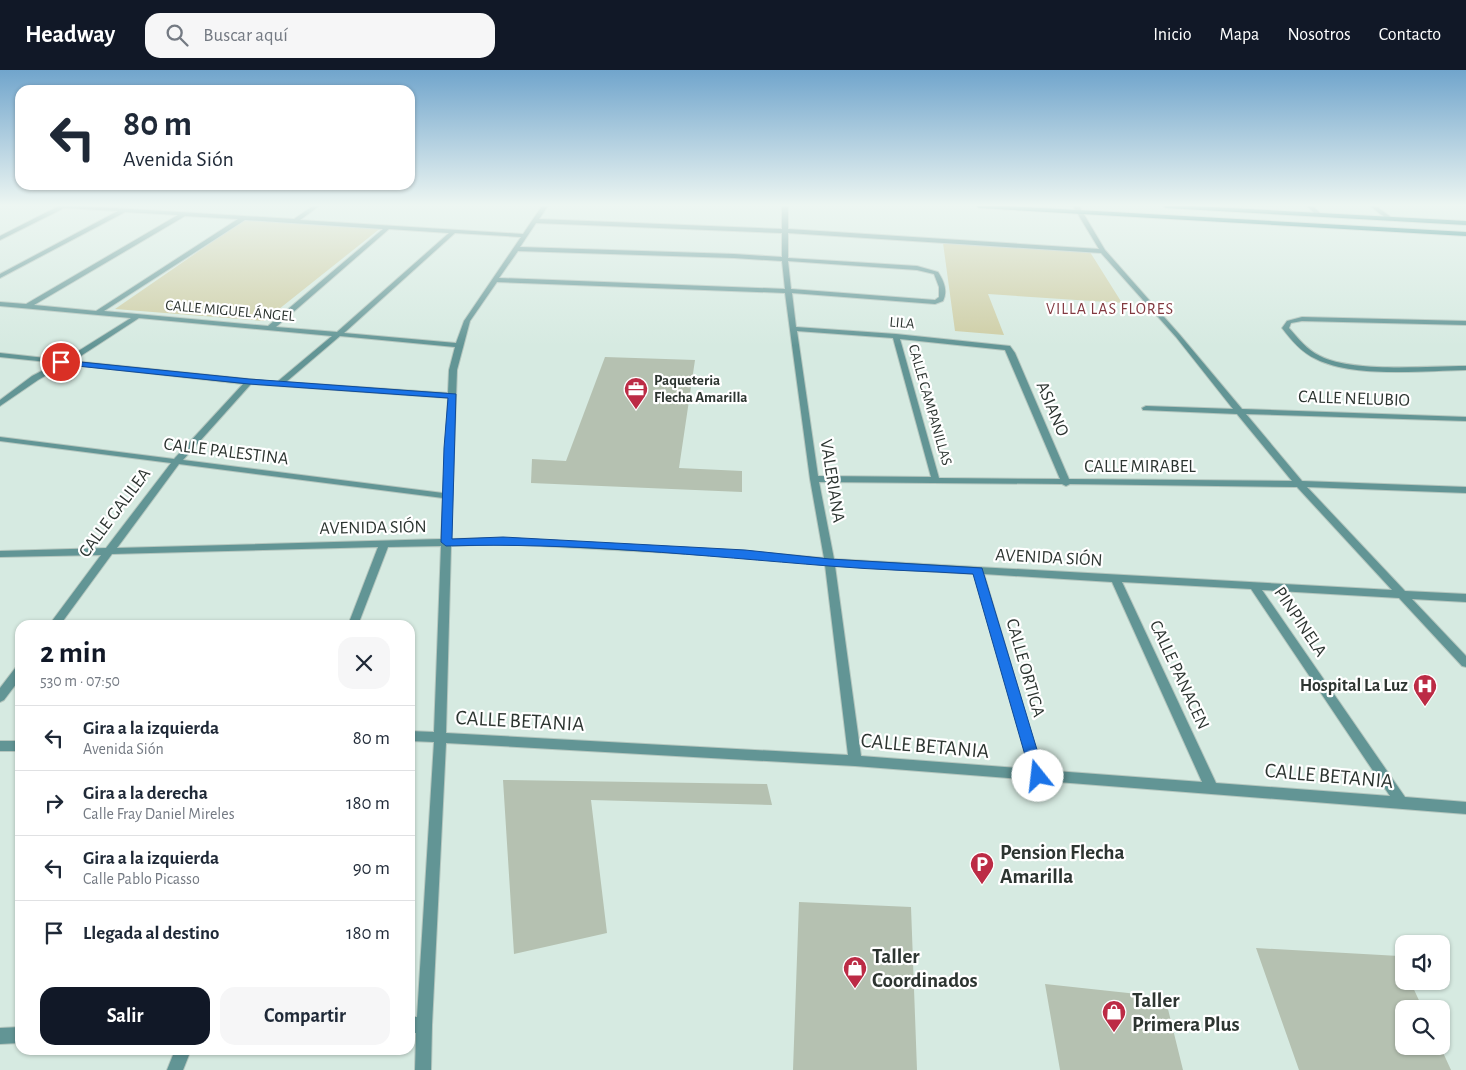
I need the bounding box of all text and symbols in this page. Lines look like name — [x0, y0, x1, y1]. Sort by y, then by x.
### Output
search box — [145, 13, 495, 58]
icon: search — [163, 21, 191, 49]
text: Headway — [25, 23, 115, 47]
text: Buscar aquí — [203, 26, 288, 45]
text: Inicio — [1153, 26, 1192, 44]
text: Mapa — [1220, 26, 1259, 44]
text: Nosotros — [1287, 26, 1351, 44]
text: Contacto — [1379, 26, 1441, 44]
icon: left — [40, 105, 105, 170]
text: 80 m — [123, 107, 192, 142]
text: Avenida Sión — [123, 148, 234, 170]
street label: CALLE MIGUEL ÁNGEL — [165, 296, 296, 324]
district label: VILLA LAS FLORES — [1046, 301, 1174, 317]
street label: LILA — [889, 314, 916, 332]
pin — [40, 341, 82, 383]
street label: CALLE CAMPANILLAS — [906, 343, 954, 467]
icon: arrive — [47, 348, 75, 376]
place label: Paqueteria Flecha Amarilla — [654, 373, 748, 405]
office icon: Paqueteria Flecha Amarilla — [623, 376, 649, 410]
street label: ASIANO — [1032, 379, 1072, 439]
street label: CALLE NELUBIO — [1298, 388, 1410, 410]
street label: CALLE PALESTINA — [162, 435, 290, 469]
street label: VALERIANA — [817, 438, 848, 525]
street label: CALLE MIRABEL — [1084, 458, 1196, 476]
street label: CALLE GALILEA — [76, 465, 155, 561]
street label: AVENIDA SIÓN — [319, 515, 427, 538]
street label: AVENIDA SIÓN — [995, 543, 1103, 570]
street label: PINPINELA — [1270, 584, 1330, 660]
street label: CALLE ORTIGA — [1002, 617, 1048, 720]
street label: CALLE PANACEN — [1146, 618, 1212, 732]
button: close — [338, 637, 390, 689]
text: 2 min — [40, 638, 107, 668]
text: 530 m · 07:50 — [40, 673, 120, 689]
hospital icon: Hospital La Luz — [1412, 673, 1438, 707]
place label: Hospital La Luz — [1300, 677, 1408, 695]
street label: CALLE BETANIA — [455, 707, 585, 735]
text: Gira a la izquierda — [83, 719, 219, 738]
icon: left — [40, 724, 68, 752]
text: 80 m — [353, 729, 390, 748]
street label: CALLE BETANIA — [860, 730, 990, 762]
text: Avenida Sión — [83, 741, 164, 757]
position arrow — [1011, 749, 1063, 801]
street label: CALLE BETANIA — [1264, 760, 1394, 792]
text: Gira a la derecha — [83, 784, 208, 803]
icon: right — [40, 789, 68, 817]
text: 180 m — [346, 794, 390, 813]
text: Calle Fray Daniel Mireles — [83, 806, 235, 822]
place label: Pension Flecha Amarilla — [1000, 842, 1125, 887]
text: Gira a la izquierda — [83, 849, 219, 868]
parking icon: Pension Flecha Amarilla — [969, 851, 995, 885]
icon: left — [40, 854, 68, 882]
text: 90 m — [353, 859, 390, 878]
text: Calle Pablo Picasso — [83, 871, 200, 887]
icon: arrive — [40, 919, 68, 947]
text: Llegada al destino — [83, 924, 220, 943]
text: 180 m — [346, 924, 390, 943]
map controls — [1395, 935, 1450, 1055]
button: sound — [1395, 935, 1450, 990]
place label: Taller Coordinados — [872, 946, 978, 991]
shop icon: Taller Coordinados — [842, 955, 868, 989]
button: Salir — [40, 987, 210, 1045]
button: Compartir — [220, 987, 390, 1045]
place label: Taller Primera Plus — [1132, 990, 1240, 1035]
shop icon: Taller Primera Plus — [1101, 999, 1127, 1033]
button: search — [1395, 1000, 1450, 1055]

